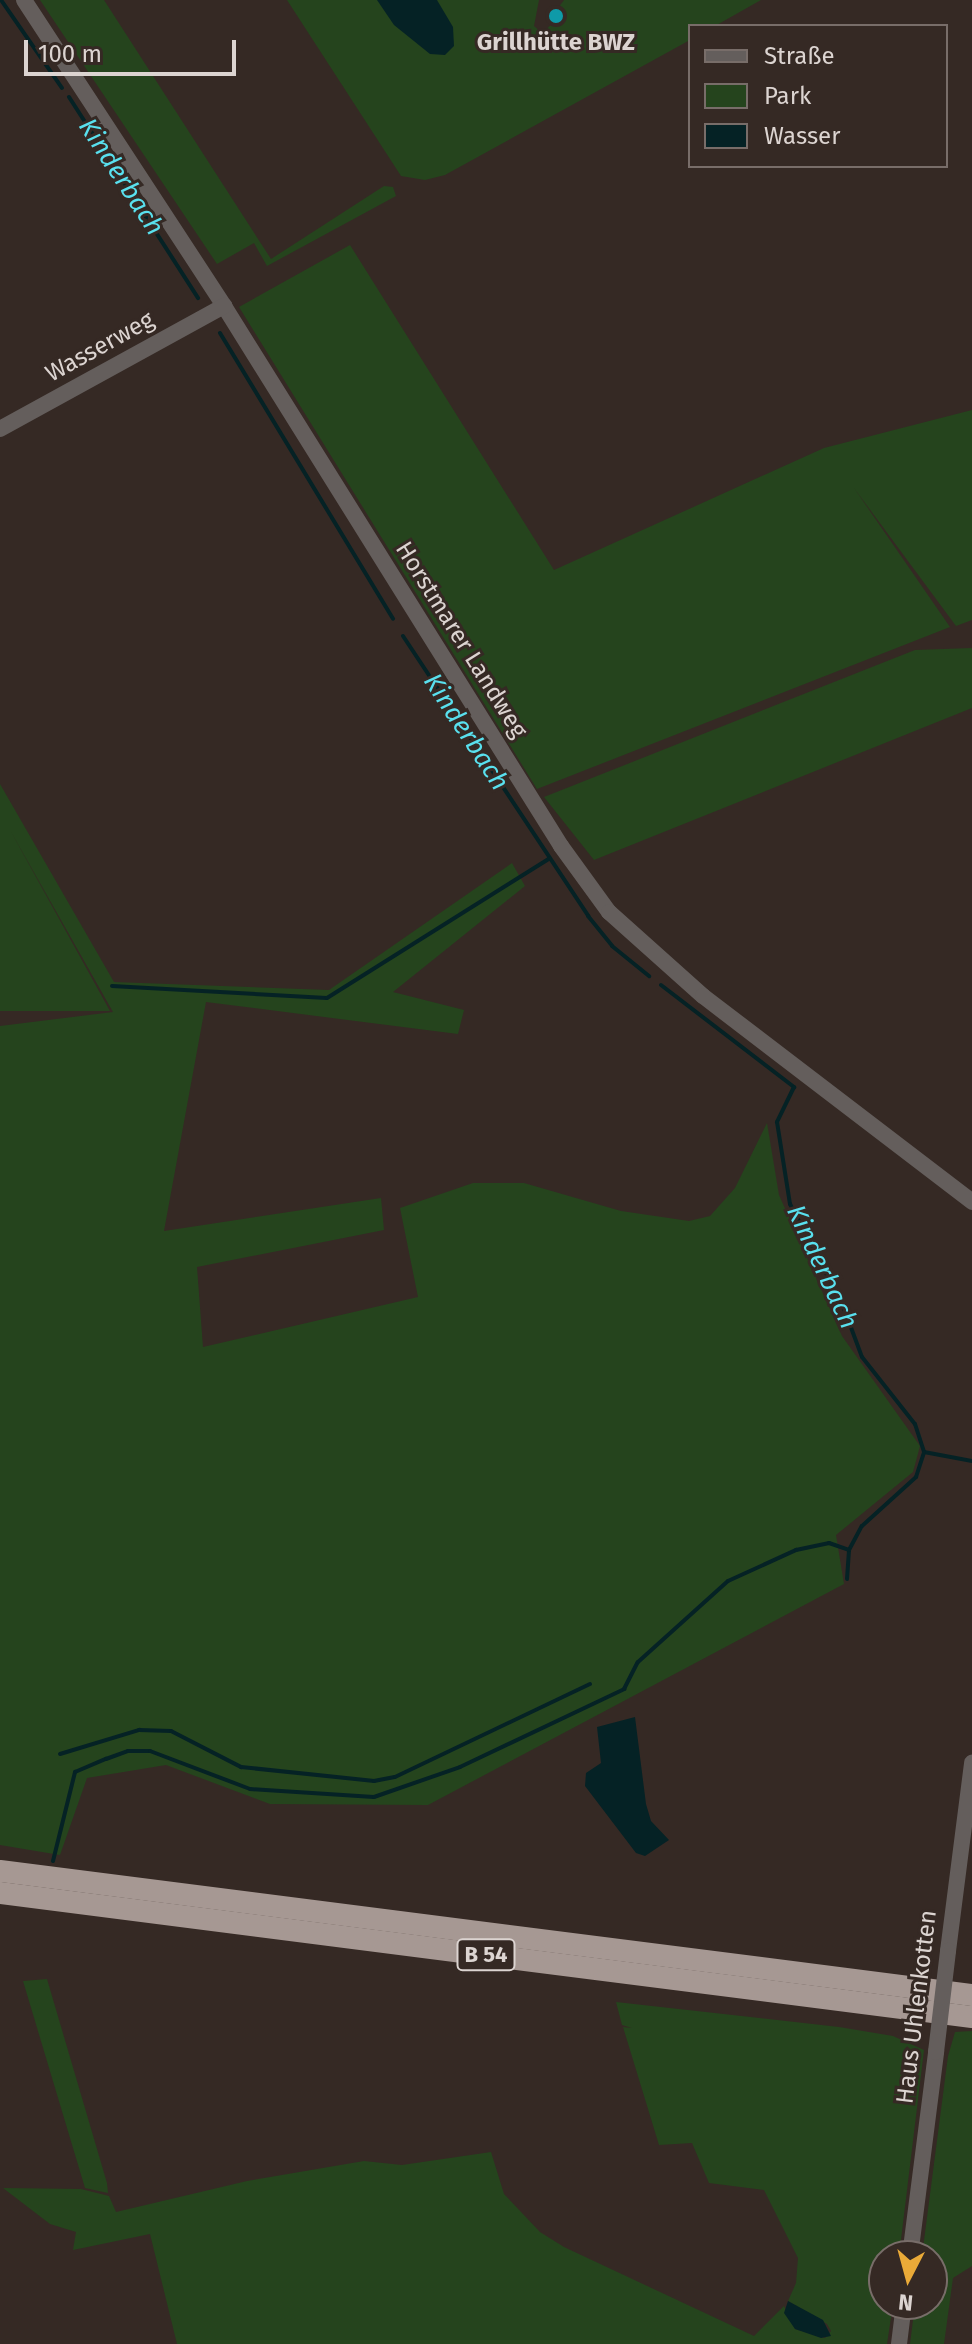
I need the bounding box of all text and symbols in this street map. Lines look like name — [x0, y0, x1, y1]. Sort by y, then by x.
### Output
marker: Grillhütte BWZ — [547, 7, 565, 25]
scale bar — [28, 24, 240, 74]
legend — [688, 24, 948, 168]
place label: Grillhütte BWZ — [477, 29, 635, 57]
text: 100 m — [38, 40, 102, 68]
text: Straße — [764, 42, 835, 70]
text: Park — [764, 82, 811, 110]
water label: Kinderbach — [72, 113, 170, 241]
text: Wasser — [764, 122, 840, 150]
street label: Wasserweg — [41, 306, 159, 388]
street label: Horstmarer Landweg — [389, 537, 533, 743]
water label: Kinderbach — [417, 668, 515, 796]
water label: Kinderbach — [780, 1200, 864, 1334]
street label: Haus Uhlenkotten — [891, 1908, 943, 2106]
road number: B 54 — [456, 1937, 516, 1973]
north arrow — [868, 2240, 948, 2320]
text: N — [897, 2288, 914, 2317]

